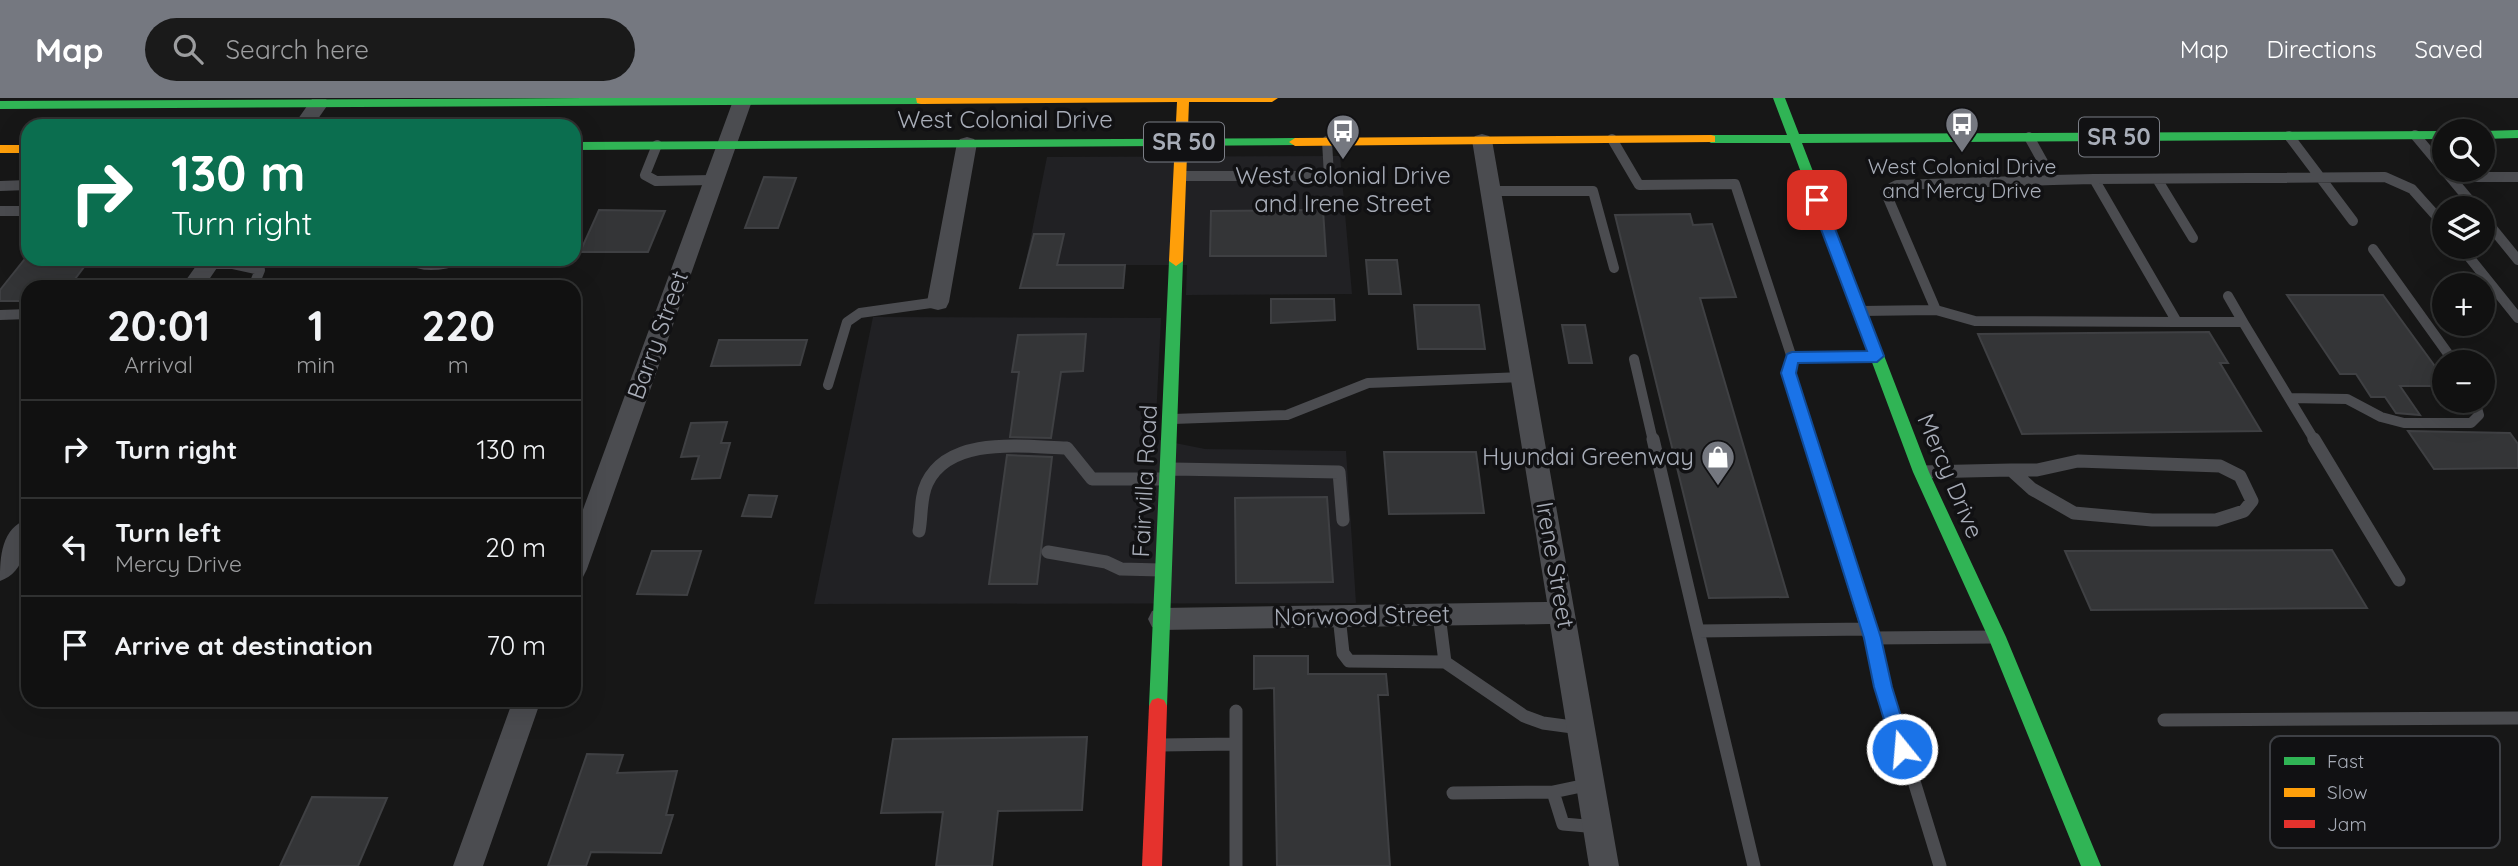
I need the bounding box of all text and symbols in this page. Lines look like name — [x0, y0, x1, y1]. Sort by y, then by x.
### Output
search box — [145, 18, 635, 81]
text: Map — [35, 29, 103, 70]
icon: search — [169, 30, 207, 68]
text: Search here — [225, 33, 369, 66]
text: Map — [2180, 34, 2229, 64]
text: Directions — [2267, 34, 2377, 64]
text: Saved — [2415, 34, 2483, 64]
street label: West Colonial Drive — [897, 104, 1113, 134]
bus stop icon: West Colonial Drive and Mercy Drive — [1943, 105, 1981, 154]
bus stop icon: West Colonial Drive and Irene Street — [1324, 112, 1362, 161]
road number: SR 50 — [2079, 118, 2159, 156]
map controls — [2432, 119, 2495, 413]
button: search — [2432, 119, 2495, 182]
road number: SR 50 — [1144, 122, 1224, 162]
text: 130 m — [171, 142, 305, 203]
icon: right — [56, 147, 147, 238]
place label: West Colonial Drive and Mercy Drive — [1868, 153, 2056, 203]
place label: West Colonial Drive and Irene Street — [1235, 160, 1451, 218]
pin — [1787, 170, 1847, 230]
icon: arrive — [1798, 181, 1836, 219]
button: layers — [2432, 196, 2495, 259]
text: Turn right — [171, 203, 312, 243]
street label: Barry Street — [620, 266, 694, 403]
button: + — [2432, 273, 2495, 336]
text: 20:01 — [107, 299, 210, 352]
text: 1 — [308, 299, 324, 352]
text: 220 — [421, 299, 495, 352]
text: Arrival — [124, 350, 193, 379]
text: min — [296, 350, 335, 379]
text: m — [448, 350, 469, 379]
button: − — [2432, 350, 2495, 413]
street label: Fairvilla Road — [1125, 404, 1163, 558]
street label: Mercy Drive — [1911, 409, 1991, 542]
icon: right — [56, 430, 94, 468]
text: Turn right — [115, 433, 237, 466]
text: 130 m — [476, 433, 546, 466]
shop icon: Hyundai Greenway — [1699, 438, 1737, 487]
place label: Hyundai Greenway — [1482, 441, 1694, 471]
street label: Irene Street — [1530, 499, 1582, 630]
text: Turn left — [115, 516, 222, 549]
icon: left — [56, 528, 94, 566]
text: 20 m — [485, 531, 546, 564]
text: Mercy Drive — [115, 549, 242, 578]
street label: Norwood Street — [1274, 598, 1450, 632]
icon: arrive — [56, 626, 94, 664]
text: Arrive at destination — [115, 629, 373, 662]
text: 70 m — [486, 629, 546, 662]
position arrow — [1865, 712, 1939, 786]
legend — [2270, 736, 2500, 848]
text: Fast — [2327, 749, 2364, 773]
text: Slow — [2327, 780, 2368, 804]
text: Jam — [2327, 812, 2367, 836]

